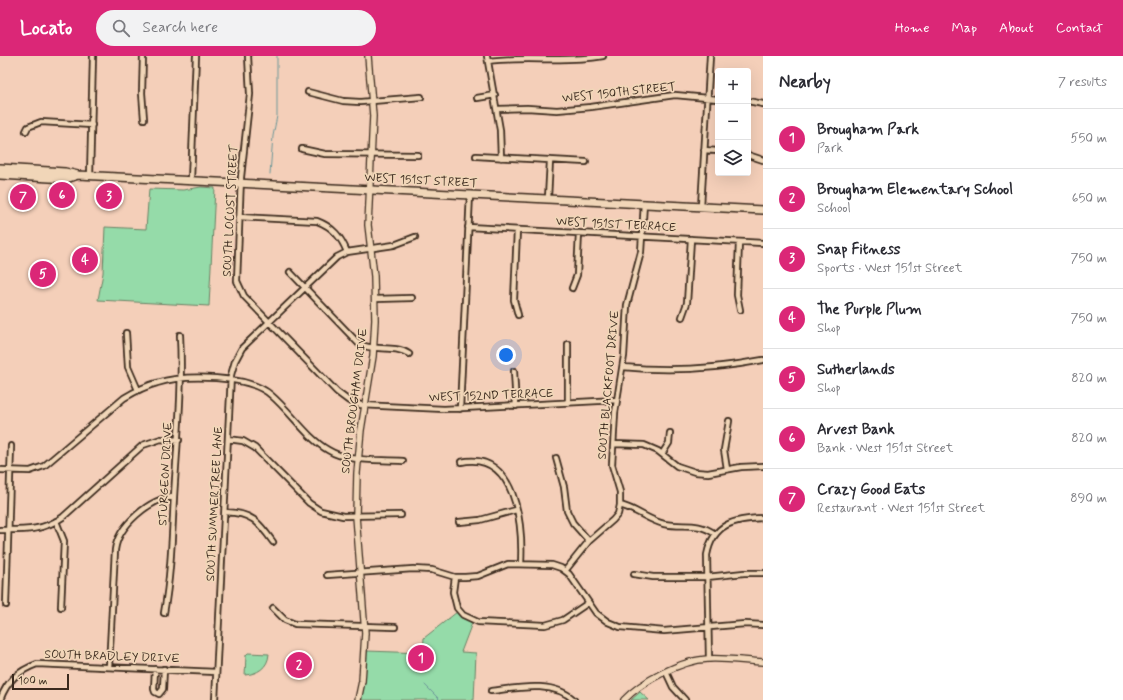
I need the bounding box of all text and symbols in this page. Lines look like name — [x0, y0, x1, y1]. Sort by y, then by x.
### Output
search box — [96, 10, 376, 46]
text: Locato — [20, 16, 72, 41]
icon: search — [110, 17, 132, 39]
text: Search here — [142, 18, 218, 38]
text: Home — [895, 19, 929, 37]
text: Map — [951, 19, 977, 37]
text: About — [999, 19, 1034, 37]
text: Contact — [1056, 19, 1103, 37]
map controls — [715, 68, 751, 176]
button: + — [715, 68, 751, 104]
text: Nearby — [779, 71, 831, 93]
text: 7 results — [1058, 74, 1107, 91]
street label: WEST 150TH STREET — [561, 79, 677, 107]
button: − — [715, 104, 751, 140]
text: Brougham Park — [817, 120, 919, 140]
text: 1 — [789, 130, 795, 147]
text: 550 m — [1071, 130, 1107, 147]
button: layers — [715, 140, 751, 176]
text: Park — [817, 140, 843, 157]
street label: SOUTH LOCUST STREET — [220, 144, 242, 277]
street label: WEST 151ST STREET — [364, 170, 478, 192]
pin: 6 — [49, 180, 75, 210]
text: Brougham Elementary School — [817, 180, 1013, 200]
pin: 3 — [96, 181, 122, 211]
pin: 7 — [10, 182, 36, 212]
text: 2 — [789, 190, 795, 207]
text: 650 m — [1072, 190, 1107, 207]
text: School — [817, 200, 851, 217]
street label: WEST 151ST TERRACE — [555, 214, 677, 236]
text: Snap Fitness — [817, 240, 901, 260]
pin: 4 — [72, 245, 98, 275]
text: 3 — [789, 250, 795, 267]
text: 750 m — [1071, 250, 1107, 267]
pin: 5 — [30, 259, 56, 289]
text: Sports · West 151st Street — [817, 260, 962, 277]
text: The Purple Plum — [817, 300, 922, 320]
street label: SOUTH BLACKFOOT DRIVE — [595, 309, 624, 460]
text: 4 — [788, 310, 796, 327]
text: 750 m — [1071, 310, 1107, 327]
text: Shop — [817, 320, 841, 337]
street label: SOUTH BROUGHAM DRIVE — [338, 327, 372, 475]
your location — [496, 345, 516, 365]
text: Sutherlands — [817, 360, 895, 380]
text: 5 — [788, 370, 796, 387]
text: 820 m — [1071, 370, 1107, 387]
text: Shop — [817, 380, 841, 397]
street label: WEST 152ND TERRACE — [429, 386, 553, 406]
text: Arvest Bank — [817, 420, 895, 440]
street label: STURGEON DRIVE — [155, 421, 177, 526]
street label: SOUTH SUMMERTREE LANE — [203, 426, 227, 582]
text: 6 — [789, 430, 795, 447]
text: 820 m — [1071, 430, 1107, 447]
text: Bank · West 151st Street — [817, 440, 953, 457]
text: Crazy Good Eats — [817, 480, 925, 500]
text: 7 — [788, 490, 796, 507]
text: 890 m — [1070, 490, 1107, 507]
text: Restaurant · West 151st Street — [817, 500, 985, 517]
pin: 1 — [408, 643, 434, 673]
street label: SOUTH BRADLEY DRIVE — [44, 647, 180, 667]
pin: 2 — [286, 650, 312, 680]
scale bar — [12, 672, 69, 691]
text: 100 m — [18, 674, 48, 688]

